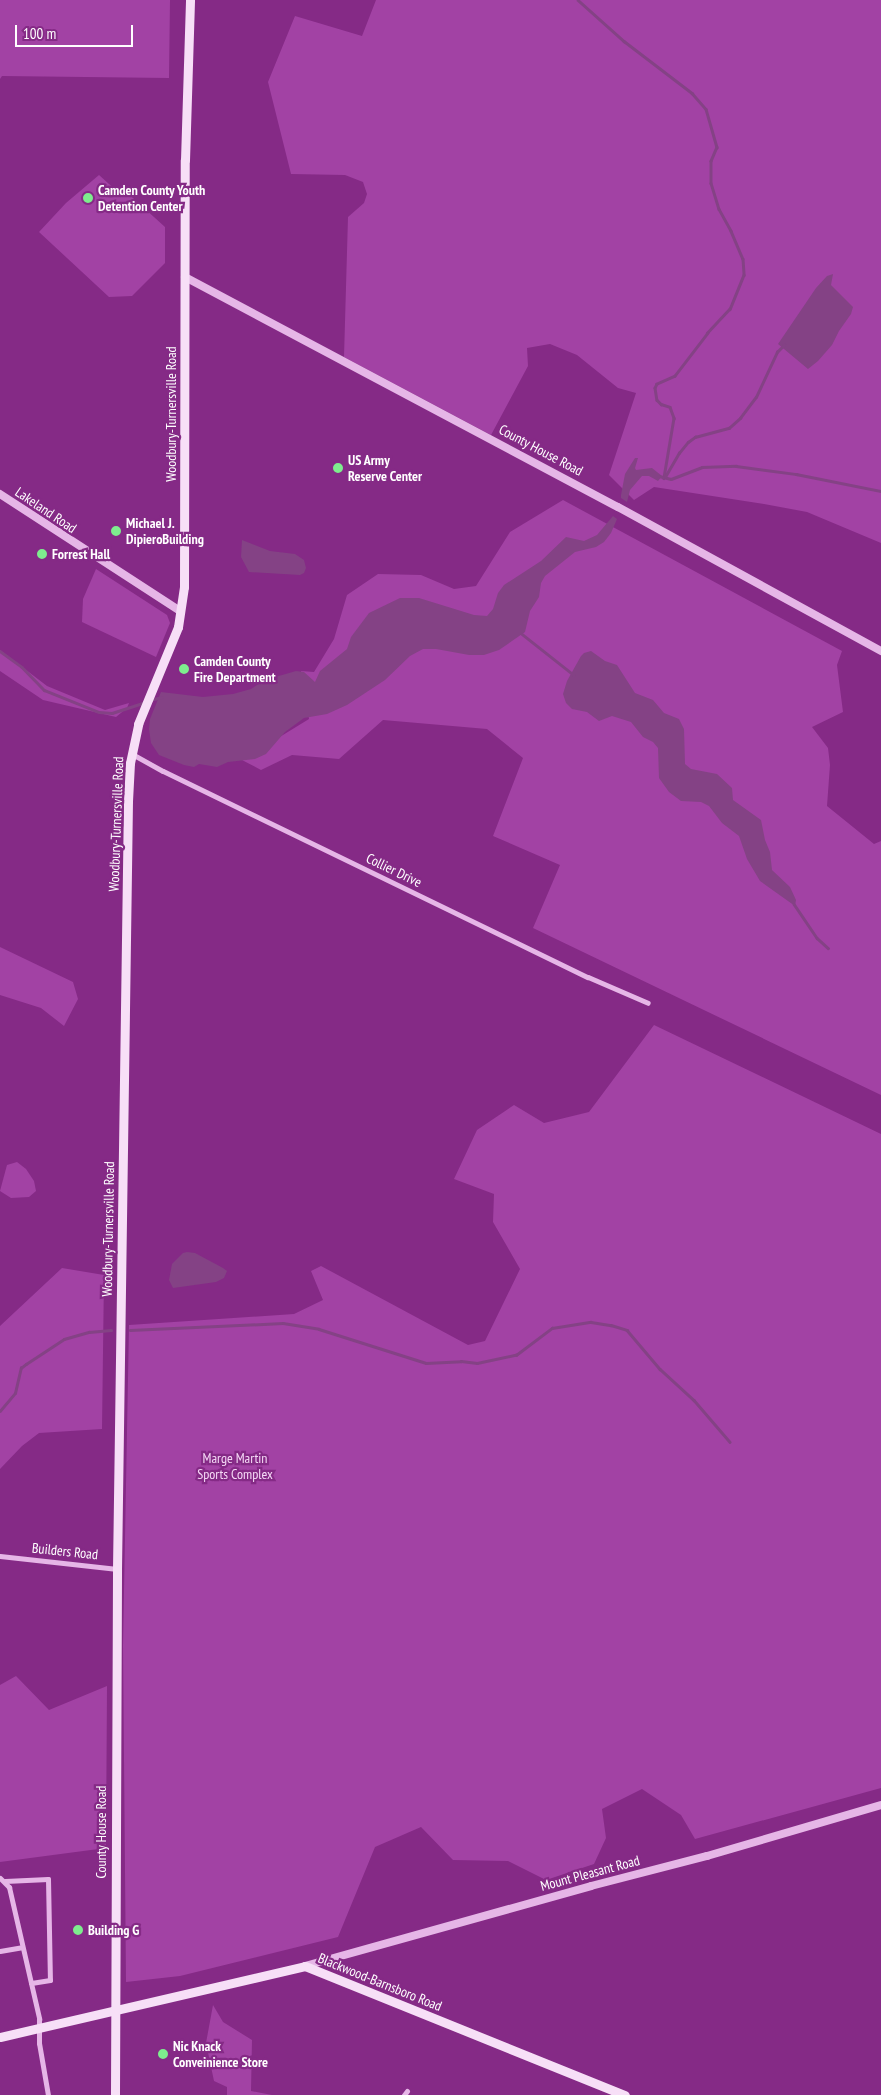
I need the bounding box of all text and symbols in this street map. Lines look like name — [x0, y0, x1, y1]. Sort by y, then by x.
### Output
scale bar — [18, 15, 135, 47]
text: 100 m — [23, 24, 56, 43]
place label: Camden County Youth Detention Center — [98, 182, 206, 214]
marker: Camden County Youth Detention Center — [82, 192, 94, 204]
street label: Woodbury-Turnersville Road — [163, 346, 179, 482]
street label: County House Road — [496, 421, 586, 479]
place label: US Army Reserve Center — [348, 452, 422, 484]
marker: US Army Reserve Center — [332, 462, 344, 474]
street label: Lakeland Road — [12, 483, 80, 537]
place label: Michael J. DipieroBuilding — [126, 515, 204, 548]
marker: Michael J. DipieroBuilding — [110, 525, 122, 537]
place label: Forrest Hall — [52, 546, 110, 562]
marker: Forrest Hall — [36, 548, 48, 560]
place label: Camden County Fire Department — [194, 653, 276, 686]
marker: Camden County Fire Department — [178, 663, 190, 675]
street label: Woodbury-Turnersville Road — [105, 756, 127, 892]
street label: Collier Drive — [364, 849, 424, 891]
street label: Woodbury-Turnersville Road — [98, 1161, 118, 1297]
park label: Marge Martin Sports Complex — [197, 1450, 273, 1482]
street label: Builders Road — [31, 1539, 99, 1563]
street label: County House Road — [93, 1785, 109, 1879]
street label: Mount Pleasant Road — [538, 1852, 642, 1894]
place label: Building G — [88, 1922, 139, 1938]
marker: Building G — [72, 1924, 84, 1936]
street label: Blackwood-Barnsboro Road — [316, 1949, 444, 2015]
place label: Nic Knack Conveinience Store — [173, 2038, 268, 2070]
marker: Nic Knack Conveinience Store — [157, 2048, 169, 2060]

